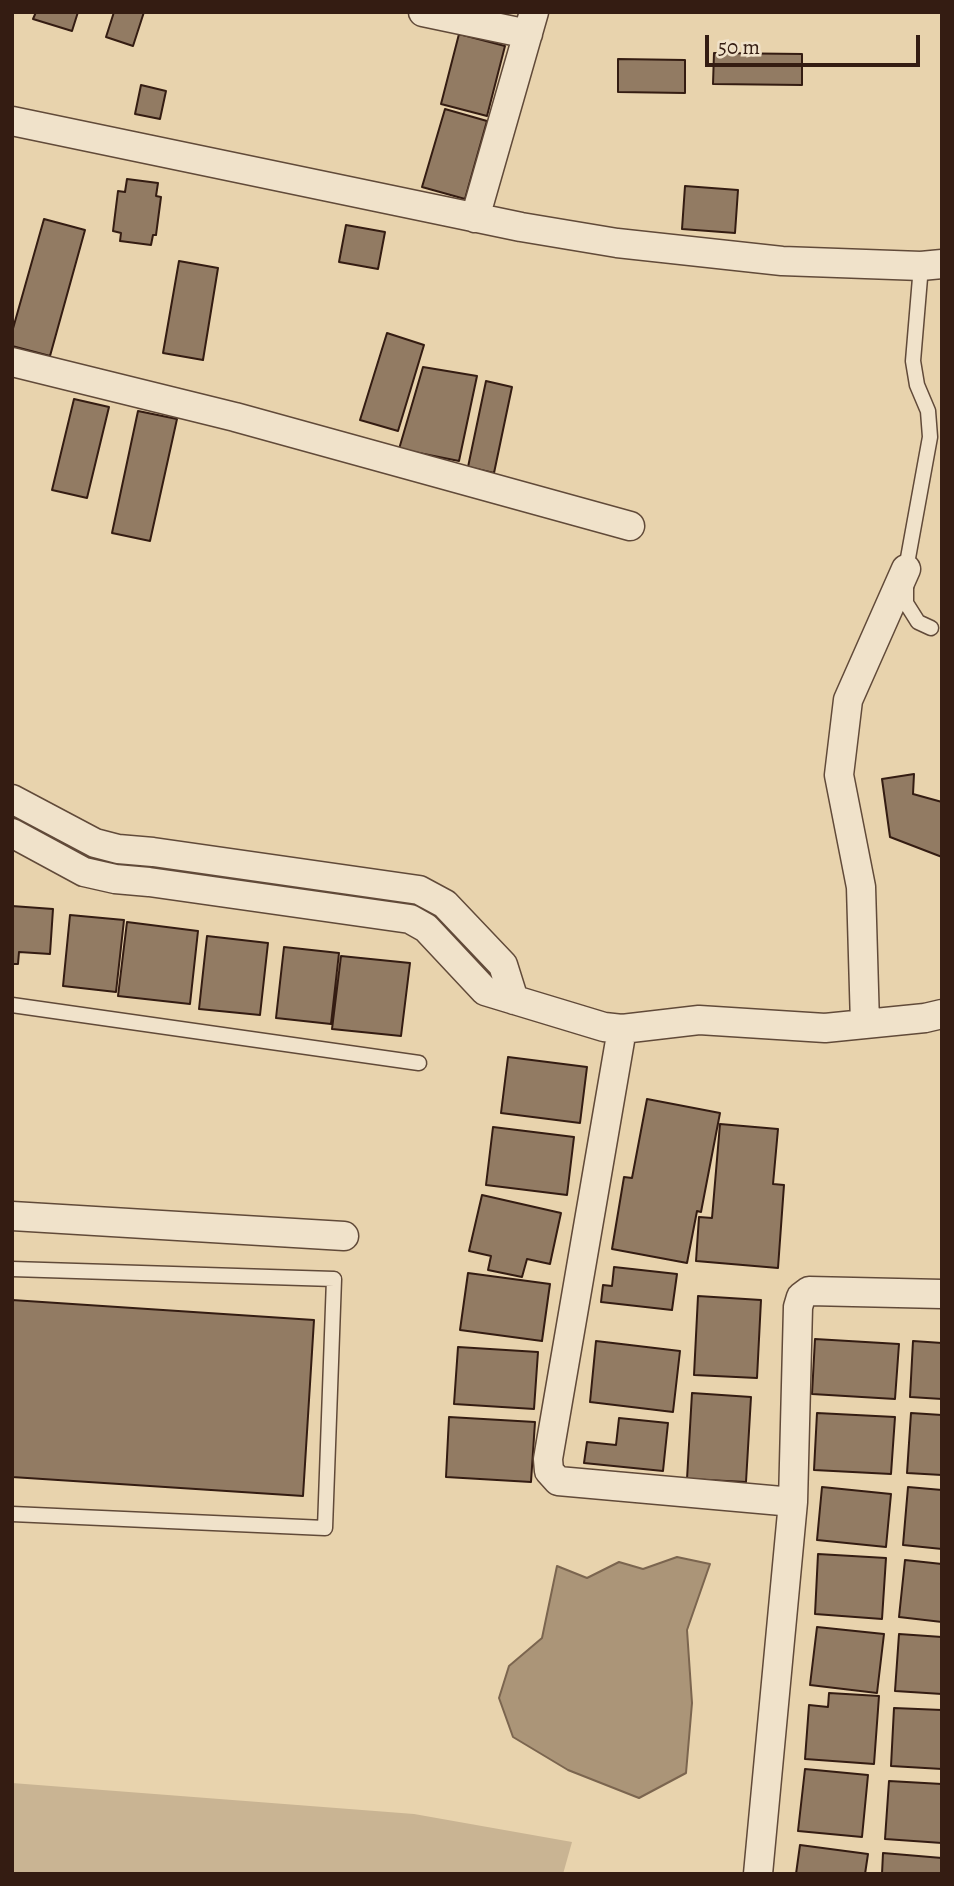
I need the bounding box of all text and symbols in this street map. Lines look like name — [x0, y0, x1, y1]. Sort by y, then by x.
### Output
scale bar — [709, 21, 924, 65]
text: 50 m — [718, 33, 760, 61]

